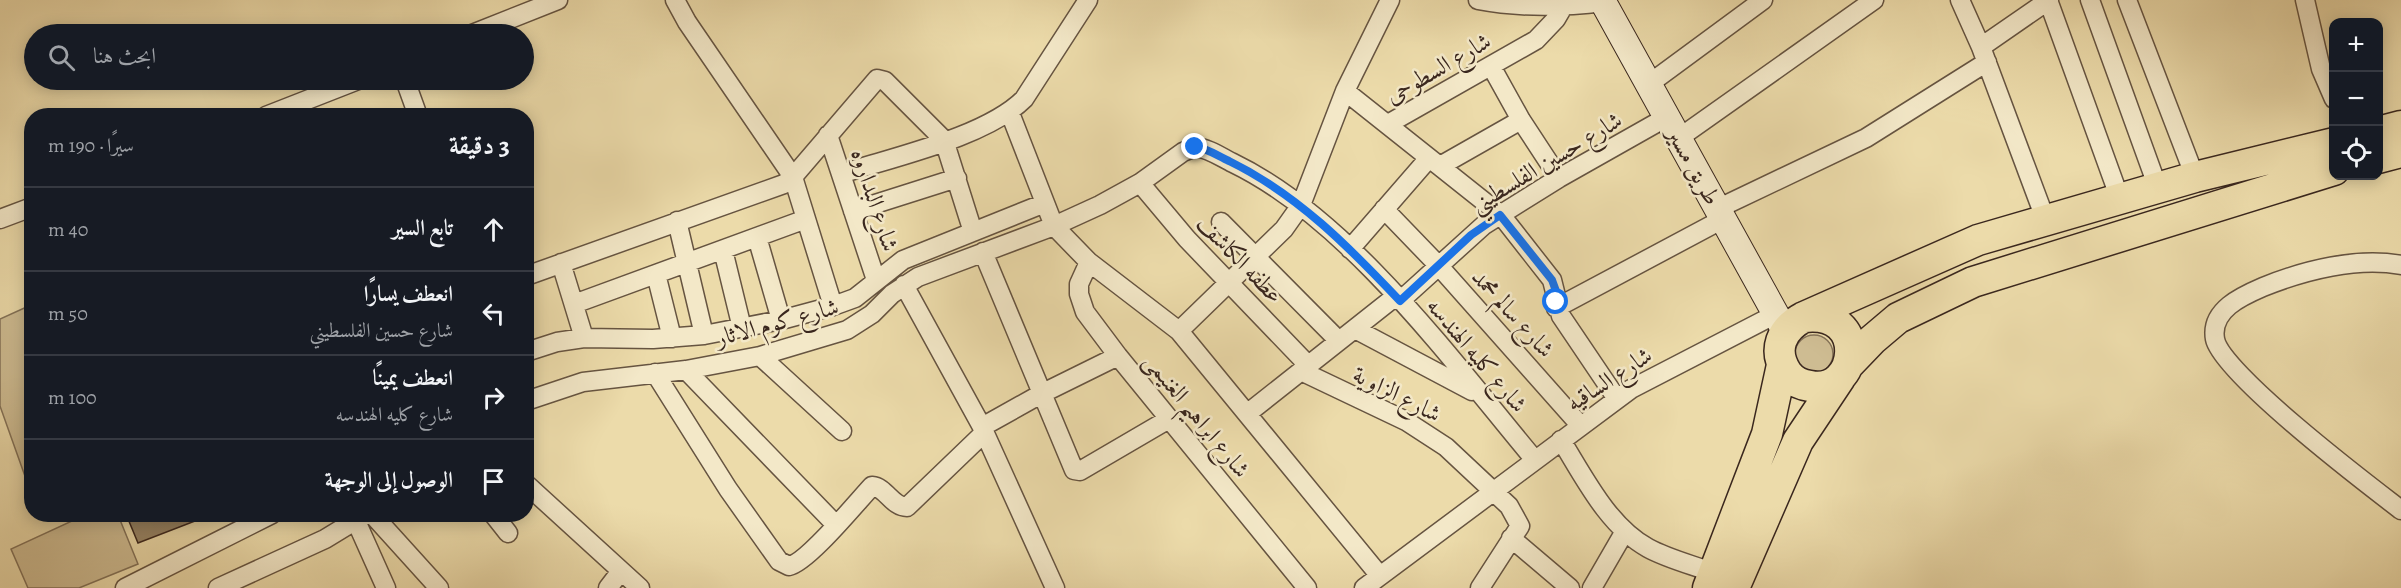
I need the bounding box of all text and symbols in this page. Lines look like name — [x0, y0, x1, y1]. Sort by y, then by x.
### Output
map controls — [2329, 18, 2383, 180]
button: + — [2329, 18, 2383, 72]
search box — [24, 24, 534, 90]
street label: شارع السطوحى — [1379, 25, 1499, 115]
icon: search — [45, 41, 78, 74]
text: ابحث هنا — [93, 41, 156, 71]
button: − — [2329, 72, 2383, 126]
street label: شارع حسين الفلسطيني — [1464, 104, 1631, 225]
street label: طريق مسير — [1658, 119, 1729, 211]
button: locate — [2329, 126, 2383, 180]
text: 3 دقيقة — [449, 128, 510, 163]
text: سيرًا · 190 m — [48, 132, 134, 159]
route end — [1181, 133, 1207, 159]
street label: شارع البداروه — [840, 145, 907, 257]
street label: عطفه الكاشف — [1190, 208, 1290, 310]
text: تابع السير — [392, 213, 453, 243]
icon: ahead — [477, 213, 510, 246]
text: 40 m — [48, 216, 88, 243]
street label: شارع سالم محمد — [1461, 262, 1562, 368]
text: انعطف يسارًا — [364, 279, 453, 309]
route start — [1542, 288, 1568, 314]
street label: شارع كوم الاثار — [710, 290, 843, 359]
street label: شارع كليه الهندسه — [1416, 291, 1535, 422]
icon: left — [477, 297, 510, 330]
text: 50 m — [48, 300, 88, 327]
text: شارع حسين الفلسطيني — [310, 317, 453, 344]
street label: شارع الساقيه — [1560, 339, 1661, 422]
street label: شارع ابراهيم الغنيمى — [1130, 346, 1257, 489]
street label: شارع الزاوية — [1345, 358, 1447, 433]
text: انعطف يمينًا — [373, 363, 453, 393]
icon: right — [477, 381, 510, 414]
text: 100 m — [48, 384, 97, 411]
text: شارع كليه الهندسه — [335, 401, 453, 428]
text: الوصول إلى الوجهة — [325, 465, 453, 495]
icon: arrive — [477, 465, 510, 498]

